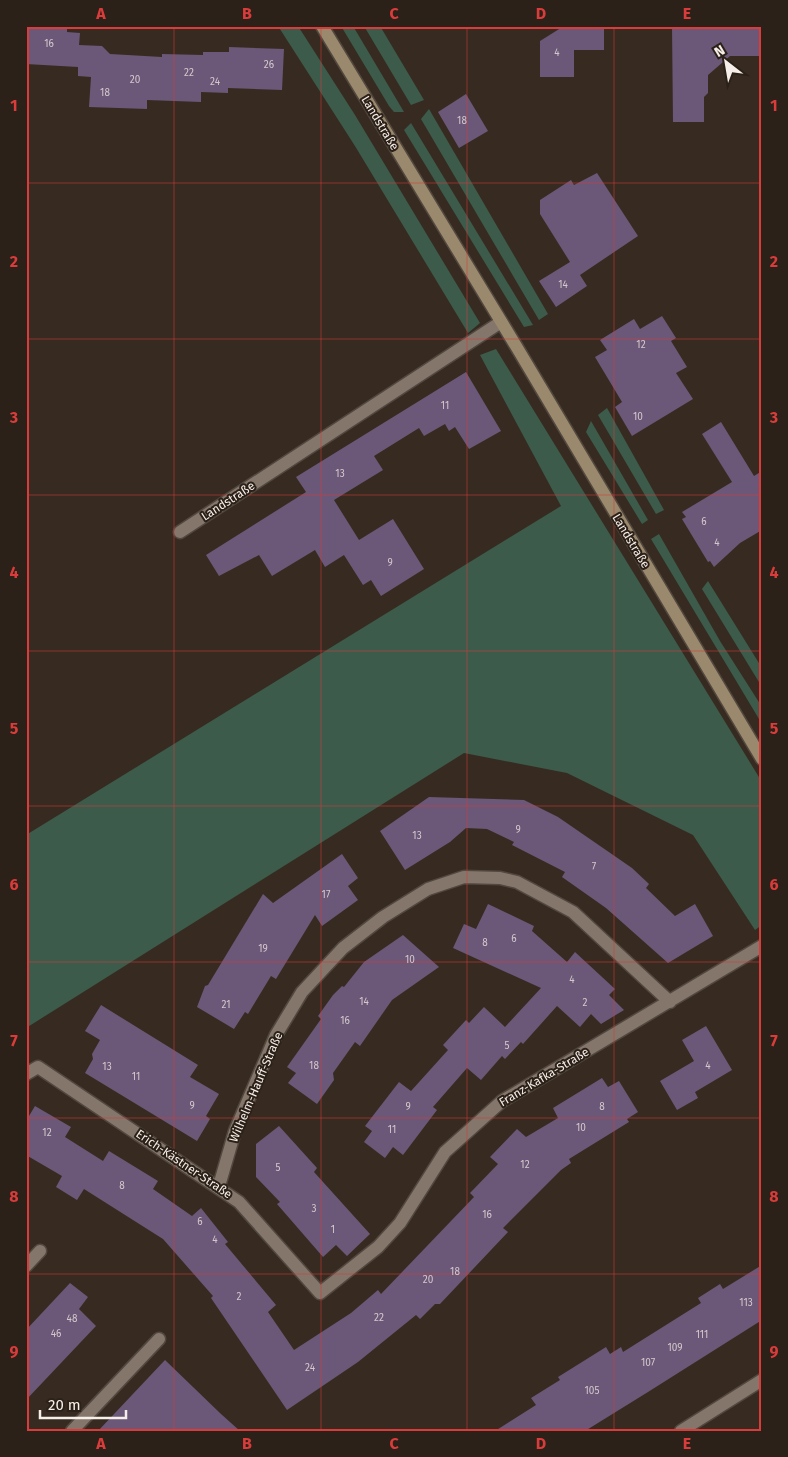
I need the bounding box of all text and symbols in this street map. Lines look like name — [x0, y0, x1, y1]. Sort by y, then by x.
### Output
text: A — [95, 4, 106, 23]
text: B — [242, 4, 252, 23]
text: C — [389, 4, 399, 23]
text: D — [536, 4, 546, 23]
text: E — [683, 4, 691, 23]
house number: 16 — [44, 38, 54, 50]
north arrow — [700, 38, 750, 88]
text: N — [711, 42, 728, 61]
house number: 4 — [554, 47, 560, 59]
house number: 26 — [264, 59, 274, 71]
house number: 22 — [184, 67, 194, 79]
house number: 20 — [130, 74, 141, 86]
house number: 24 — [210, 76, 221, 88]
house number: 18 — [100, 87, 110, 99]
street label: Landstraße — [358, 93, 402, 153]
text: 1 — [10, 96, 18, 115]
text: 1 — [770, 96, 778, 115]
house number: 18 — [457, 115, 467, 127]
text: 2 — [10, 252, 18, 271]
text: 2 — [770, 252, 778, 271]
house number: 14 — [558, 279, 569, 291]
house number: 12 — [636, 339, 646, 351]
house number: 11 — [441, 400, 449, 412]
text: 3 — [9, 408, 18, 427]
text: 3 — [769, 408, 778, 427]
house number: 10 — [633, 411, 643, 423]
house number: 13 — [335, 468, 345, 480]
street label: Landstraße — [199, 479, 257, 523]
street label: Landstraße — [609, 511, 653, 571]
house number: 6 — [701, 516, 707, 528]
house number: 4 — [714, 537, 720, 549]
house number: 9 — [387, 557, 393, 569]
text: 4 — [9, 563, 19, 582]
text: 4 — [769, 563, 779, 582]
text: 5 — [10, 719, 19, 738]
text: 5 — [770, 719, 779, 738]
house number: 9 — [515, 824, 521, 836]
house number: 13 — [412, 830, 422, 842]
house number: 7 — [592, 861, 597, 873]
text: 6 — [9, 875, 19, 894]
text: 6 — [769, 875, 779, 894]
house number: 17 — [322, 889, 331, 901]
house number: 6 — [511, 933, 517, 945]
house number: 8 — [482, 937, 488, 949]
house number: 19 — [258, 943, 268, 955]
house number: 10 — [405, 954, 415, 966]
house number: 4 — [569, 974, 575, 986]
house number: 14 — [359, 996, 370, 1008]
house number: 2 — [583, 997, 588, 1009]
house number: 21 — [221, 999, 231, 1011]
house number: 16 — [340, 1015, 350, 1027]
street label: Wilhelm-Hauff-Straße — [226, 1030, 286, 1144]
text: 7 — [10, 1031, 18, 1050]
text: 7 — [770, 1031, 778, 1050]
house number: 5 — [504, 1040, 510, 1052]
street label: Franz-Kafka-Straße — [496, 1045, 592, 1109]
house number: 18 — [309, 1060, 319, 1072]
house number: 4 — [705, 1060, 711, 1072]
house number: 13 — [102, 1061, 112, 1073]
house number: 11 — [132, 1071, 140, 1083]
house number: 9 — [189, 1100, 195, 1112]
house number: 9 — [405, 1101, 411, 1113]
house number: 8 — [599, 1101, 605, 1113]
house number: 10 — [576, 1122, 586, 1134]
house number: 11 — [388, 1124, 396, 1136]
house number: 12 — [42, 1127, 52, 1139]
street label: Erich-Kästner-Straße — [133, 1127, 235, 1201]
house number: 12 — [520, 1159, 530, 1171]
house number: 5 — [275, 1162, 281, 1174]
house number: 8 — [119, 1180, 125, 1192]
text: 8 — [9, 1187, 19, 1206]
text: 8 — [769, 1187, 779, 1206]
house number: 3 — [312, 1203, 317, 1215]
house number: 16 — [482, 1209, 492, 1221]
house number: 6 — [197, 1216, 203, 1228]
house number: 1 — [331, 1224, 335, 1236]
house number: 4 — [212, 1234, 218, 1246]
house number: 18 — [450, 1266, 460, 1278]
house number: 20 — [423, 1274, 434, 1286]
house number: 2 — [237, 1291, 242, 1303]
house number: 113 — [739, 1297, 753, 1309]
house number: 22 — [374, 1312, 384, 1324]
house number: 48 — [67, 1313, 78, 1325]
house number: 46 — [51, 1328, 61, 1340]
house number: 111 — [696, 1329, 708, 1341]
text: 9 — [10, 1342, 19, 1361]
house number: 109 — [667, 1342, 683, 1354]
text: 9 — [770, 1342, 779, 1361]
house number: 107 — [641, 1357, 656, 1369]
house number: 24 — [305, 1362, 316, 1374]
house number: 105 — [585, 1385, 599, 1397]
scale bar — [40, 1387, 126, 1419]
text: 20 m — [48, 1396, 81, 1414]
text: A — [95, 1434, 106, 1453]
text: B — [242, 1434, 252, 1453]
text: C — [389, 1434, 399, 1453]
text: D — [536, 1434, 546, 1453]
text: E — [683, 1434, 691, 1453]

